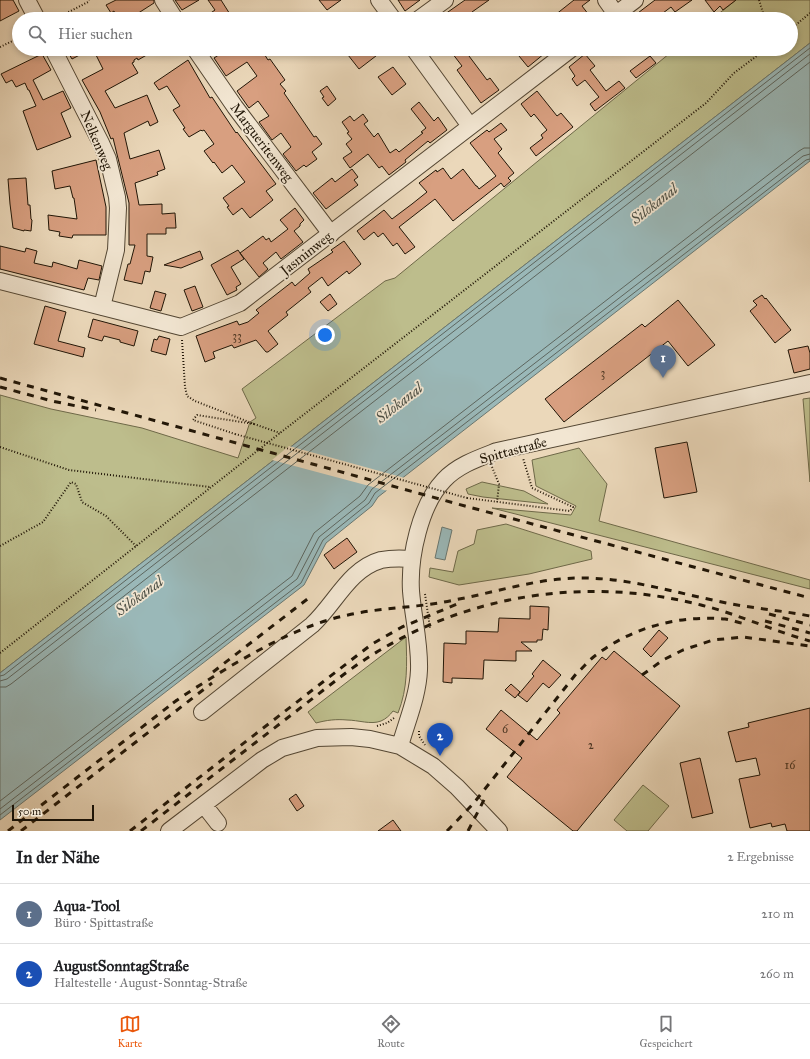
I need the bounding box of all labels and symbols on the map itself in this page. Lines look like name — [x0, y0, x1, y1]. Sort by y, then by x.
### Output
street label: Margueritenweg — [226, 100, 297, 185]
street label: Nelkenweg — [77, 108, 117, 173]
water label: Silokanal — [626, 179, 683, 229]
street label: Jasminweg — [276, 228, 336, 281]
your location — [315, 325, 335, 345]
house number: 33 — [232, 329, 242, 343]
pin: 1 — [650, 345, 676, 378]
house number: 3 — [601, 366, 606, 380]
water label: Silokanal — [371, 378, 428, 428]
street label: Spittastraße — [478, 433, 549, 468]
water label: Silokanal — [111, 571, 168, 620]
house number: 6 — [502, 722, 509, 736]
pin: 2 — [427, 723, 453, 756]
house number: 2 — [588, 738, 594, 752]
house number: 16 — [785, 758, 796, 772]
scale bar — [12, 803, 94, 822]

